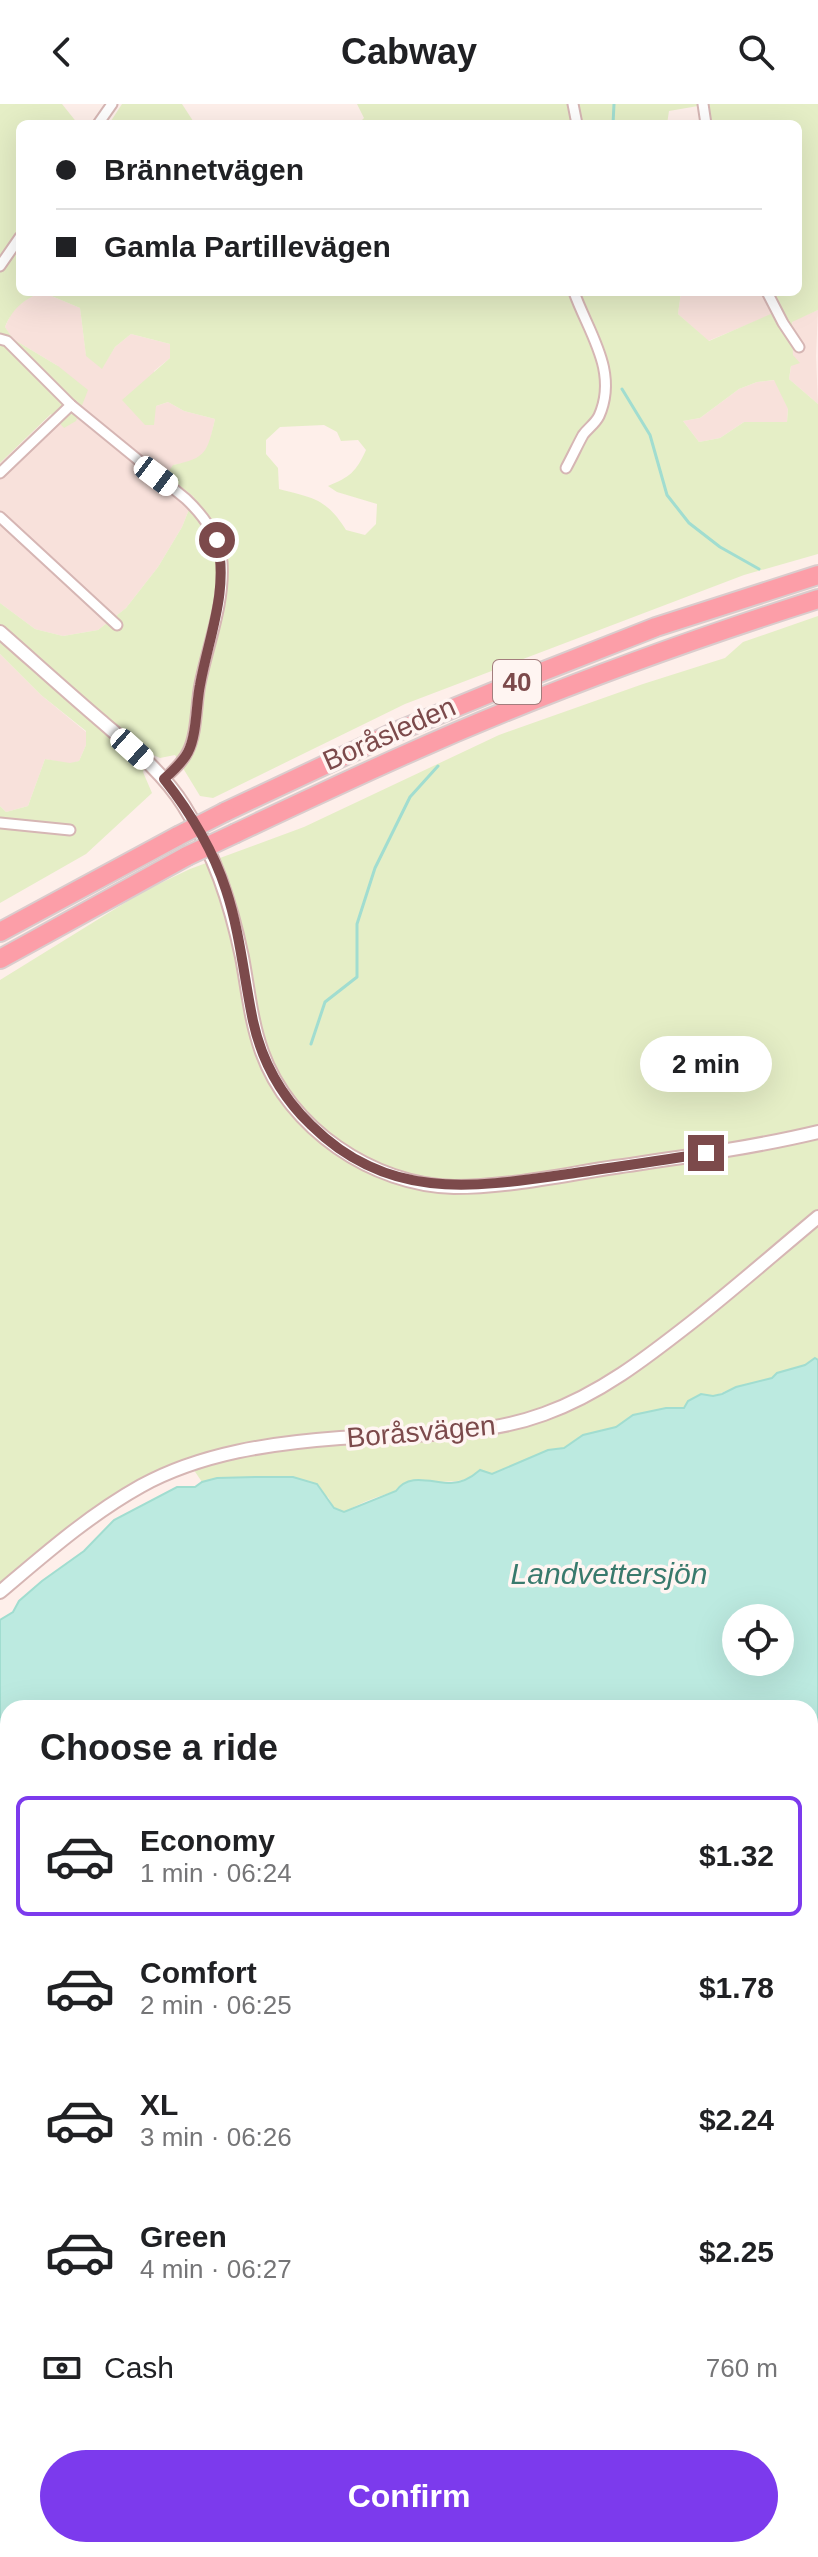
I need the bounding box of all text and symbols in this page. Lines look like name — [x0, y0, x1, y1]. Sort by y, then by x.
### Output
icon: back — [40, 30, 84, 74]
icon: search — [734, 30, 778, 74]
text: Cabway — [341, 31, 477, 72]
text: Brännetvägen — [104, 153, 304, 186]
text: Gamla Partillevägen — [104, 230, 391, 263]
car — [130, 452, 182, 500]
route start — [199, 522, 235, 558]
road number: 40 — [493, 660, 541, 704]
street label: Boråsleden — [318, 690, 460, 776]
car — [106, 724, 158, 774]
callout: 2 min — [640, 1037, 772, 1093]
text: 2 min — [672, 1049, 740, 1079]
route end — [688, 1135, 724, 1171]
street label: Boråsvägen — [345, 1410, 497, 1453]
water label: Landvettersjön — [511, 1557, 707, 1590]
map controls — [722, 1604, 794, 1676]
button: locate — [722, 1604, 794, 1676]
text: Choose a ride — [40, 1727, 278, 1768]
icon: car — [44, 1820, 116, 1892]
text: Economy — [140, 1824, 275, 1857]
text: $1.32 — [699, 1839, 774, 1872]
text: 1 min · 06:24 — [140, 1858, 292, 1888]
icon: car — [44, 1952, 116, 2024]
text: Comfort — [140, 1956, 257, 1989]
text: $1.78 — [699, 1971, 774, 2004]
text: 2 min · 06:25 — [140, 1990, 292, 2020]
icon: car — [44, 2084, 116, 2156]
text: XL — [140, 2088, 178, 2121]
text: $2.24 — [699, 2103, 774, 2136]
text: 3 min · 06:26 — [140, 2122, 292, 2152]
icon: car — [44, 2216, 116, 2288]
text: Green — [140, 2220, 227, 2253]
text: $2.25 — [699, 2235, 774, 2268]
text: 4 min · 06:27 — [140, 2254, 292, 2284]
icon: cash — [40, 2346, 84, 2390]
text: Cash — [104, 2351, 174, 2384]
text: 760 m — [706, 2353, 778, 2383]
button: Confirm — [40, 2450, 778, 2542]

